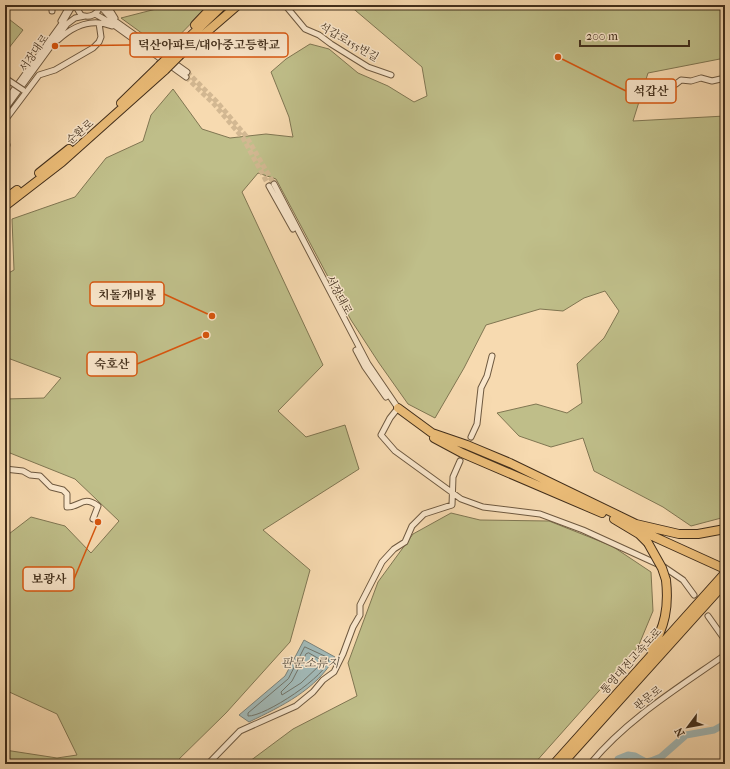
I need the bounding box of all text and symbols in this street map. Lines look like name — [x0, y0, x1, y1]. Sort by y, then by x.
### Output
street label: 석갑로155번길 — [317, 20, 381, 64]
scale bar — [580, 22, 689, 48]
text: 200 m — [586, 29, 618, 43]
street label: 서장대로 — [16, 32, 52, 74]
callout: 덕산아파트/대아중고등학교 — [130, 33, 288, 57]
text: 덕산아파트/대아중고등학교 — [138, 38, 280, 52]
callout: 석갑산 — [626, 79, 676, 103]
text: 석갑산 — [634, 84, 669, 98]
street label: 순환로 — [64, 116, 97, 147]
street label: 서장대로 — [323, 273, 355, 317]
callout: 치돌개비봉 — [90, 282, 164, 306]
text: 치돌개비봉 — [98, 288, 156, 302]
callout: 숙호산 — [87, 352, 137, 376]
text: 숙호산 — [95, 357, 130, 371]
callout: 보광사 — [23, 567, 74, 591]
text: 보광사 — [32, 572, 67, 586]
street label: 통영대전고속도로 — [598, 625, 665, 697]
water label: 판문소류지 — [281, 656, 340, 670]
street label: 판문로 — [631, 683, 665, 713]
north arrow — [668, 707, 708, 747]
text: N — [672, 725, 688, 739]

